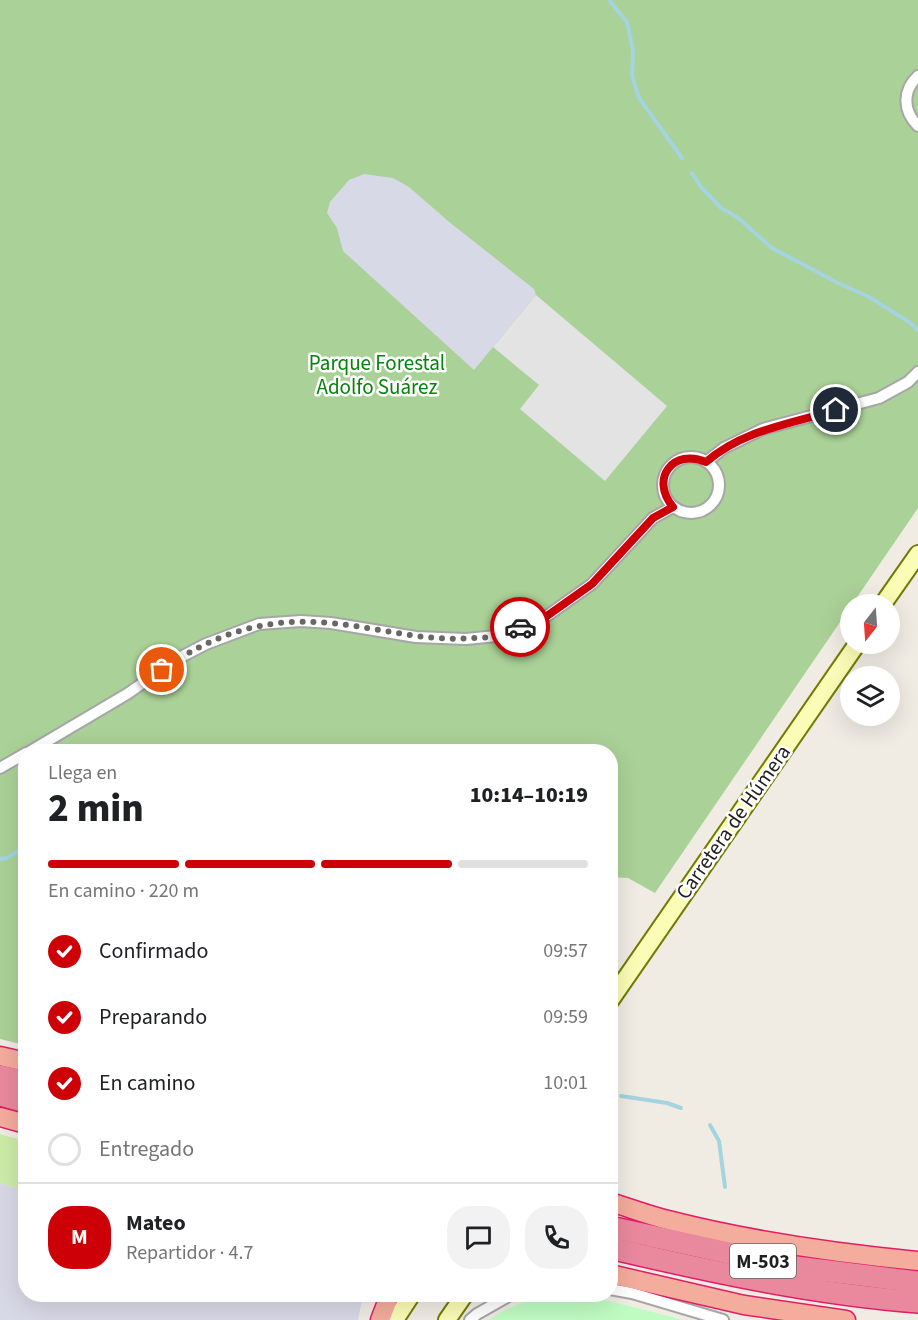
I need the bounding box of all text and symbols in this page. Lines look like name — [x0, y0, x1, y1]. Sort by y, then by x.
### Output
park label: Parque Forestal Adolfo Suárez — [309, 348, 445, 402]
pin — [810, 384, 861, 435]
icon: home — [819, 393, 852, 426]
north arrow — [840, 594, 900, 654]
map controls — [840, 594, 900, 726]
courier — [490, 597, 550, 657]
icon: car — [504, 611, 537, 644]
pin — [136, 644, 187, 695]
icon: bag — [145, 653, 178, 686]
button: layers — [840, 666, 900, 726]
street label: Carretera de Húmera — [668, 739, 798, 905]
text: Llega en — [48, 759, 117, 787]
text: 10:14–10:19 — [470, 779, 588, 811]
text: 2 min — [48, 781, 144, 837]
text: En camino · 220 m — [48, 877, 199, 905]
icon: check — [48, 935, 81, 968]
text: Confirmado — [99, 935, 208, 967]
text: 09:57 — [543, 937, 588, 965]
icon: check — [48, 1001, 81, 1034]
text: Preparando — [99, 1001, 207, 1033]
text: 09:59 — [543, 1003, 588, 1031]
icon: check — [48, 1067, 81, 1100]
text: En camino — [99, 1067, 196, 1099]
text: 10:01 — [543, 1069, 588, 1097]
text: Entregado — [99, 1133, 194, 1165]
button: chat — [447, 1206, 510, 1269]
button: phone — [525, 1206, 588, 1269]
text: Mateo — [126, 1207, 186, 1239]
text: M — [71, 1221, 88, 1253]
text: Repartidor · 4.7 — [126, 1239, 253, 1267]
road number: M-503 — [730, 1244, 796, 1278]

